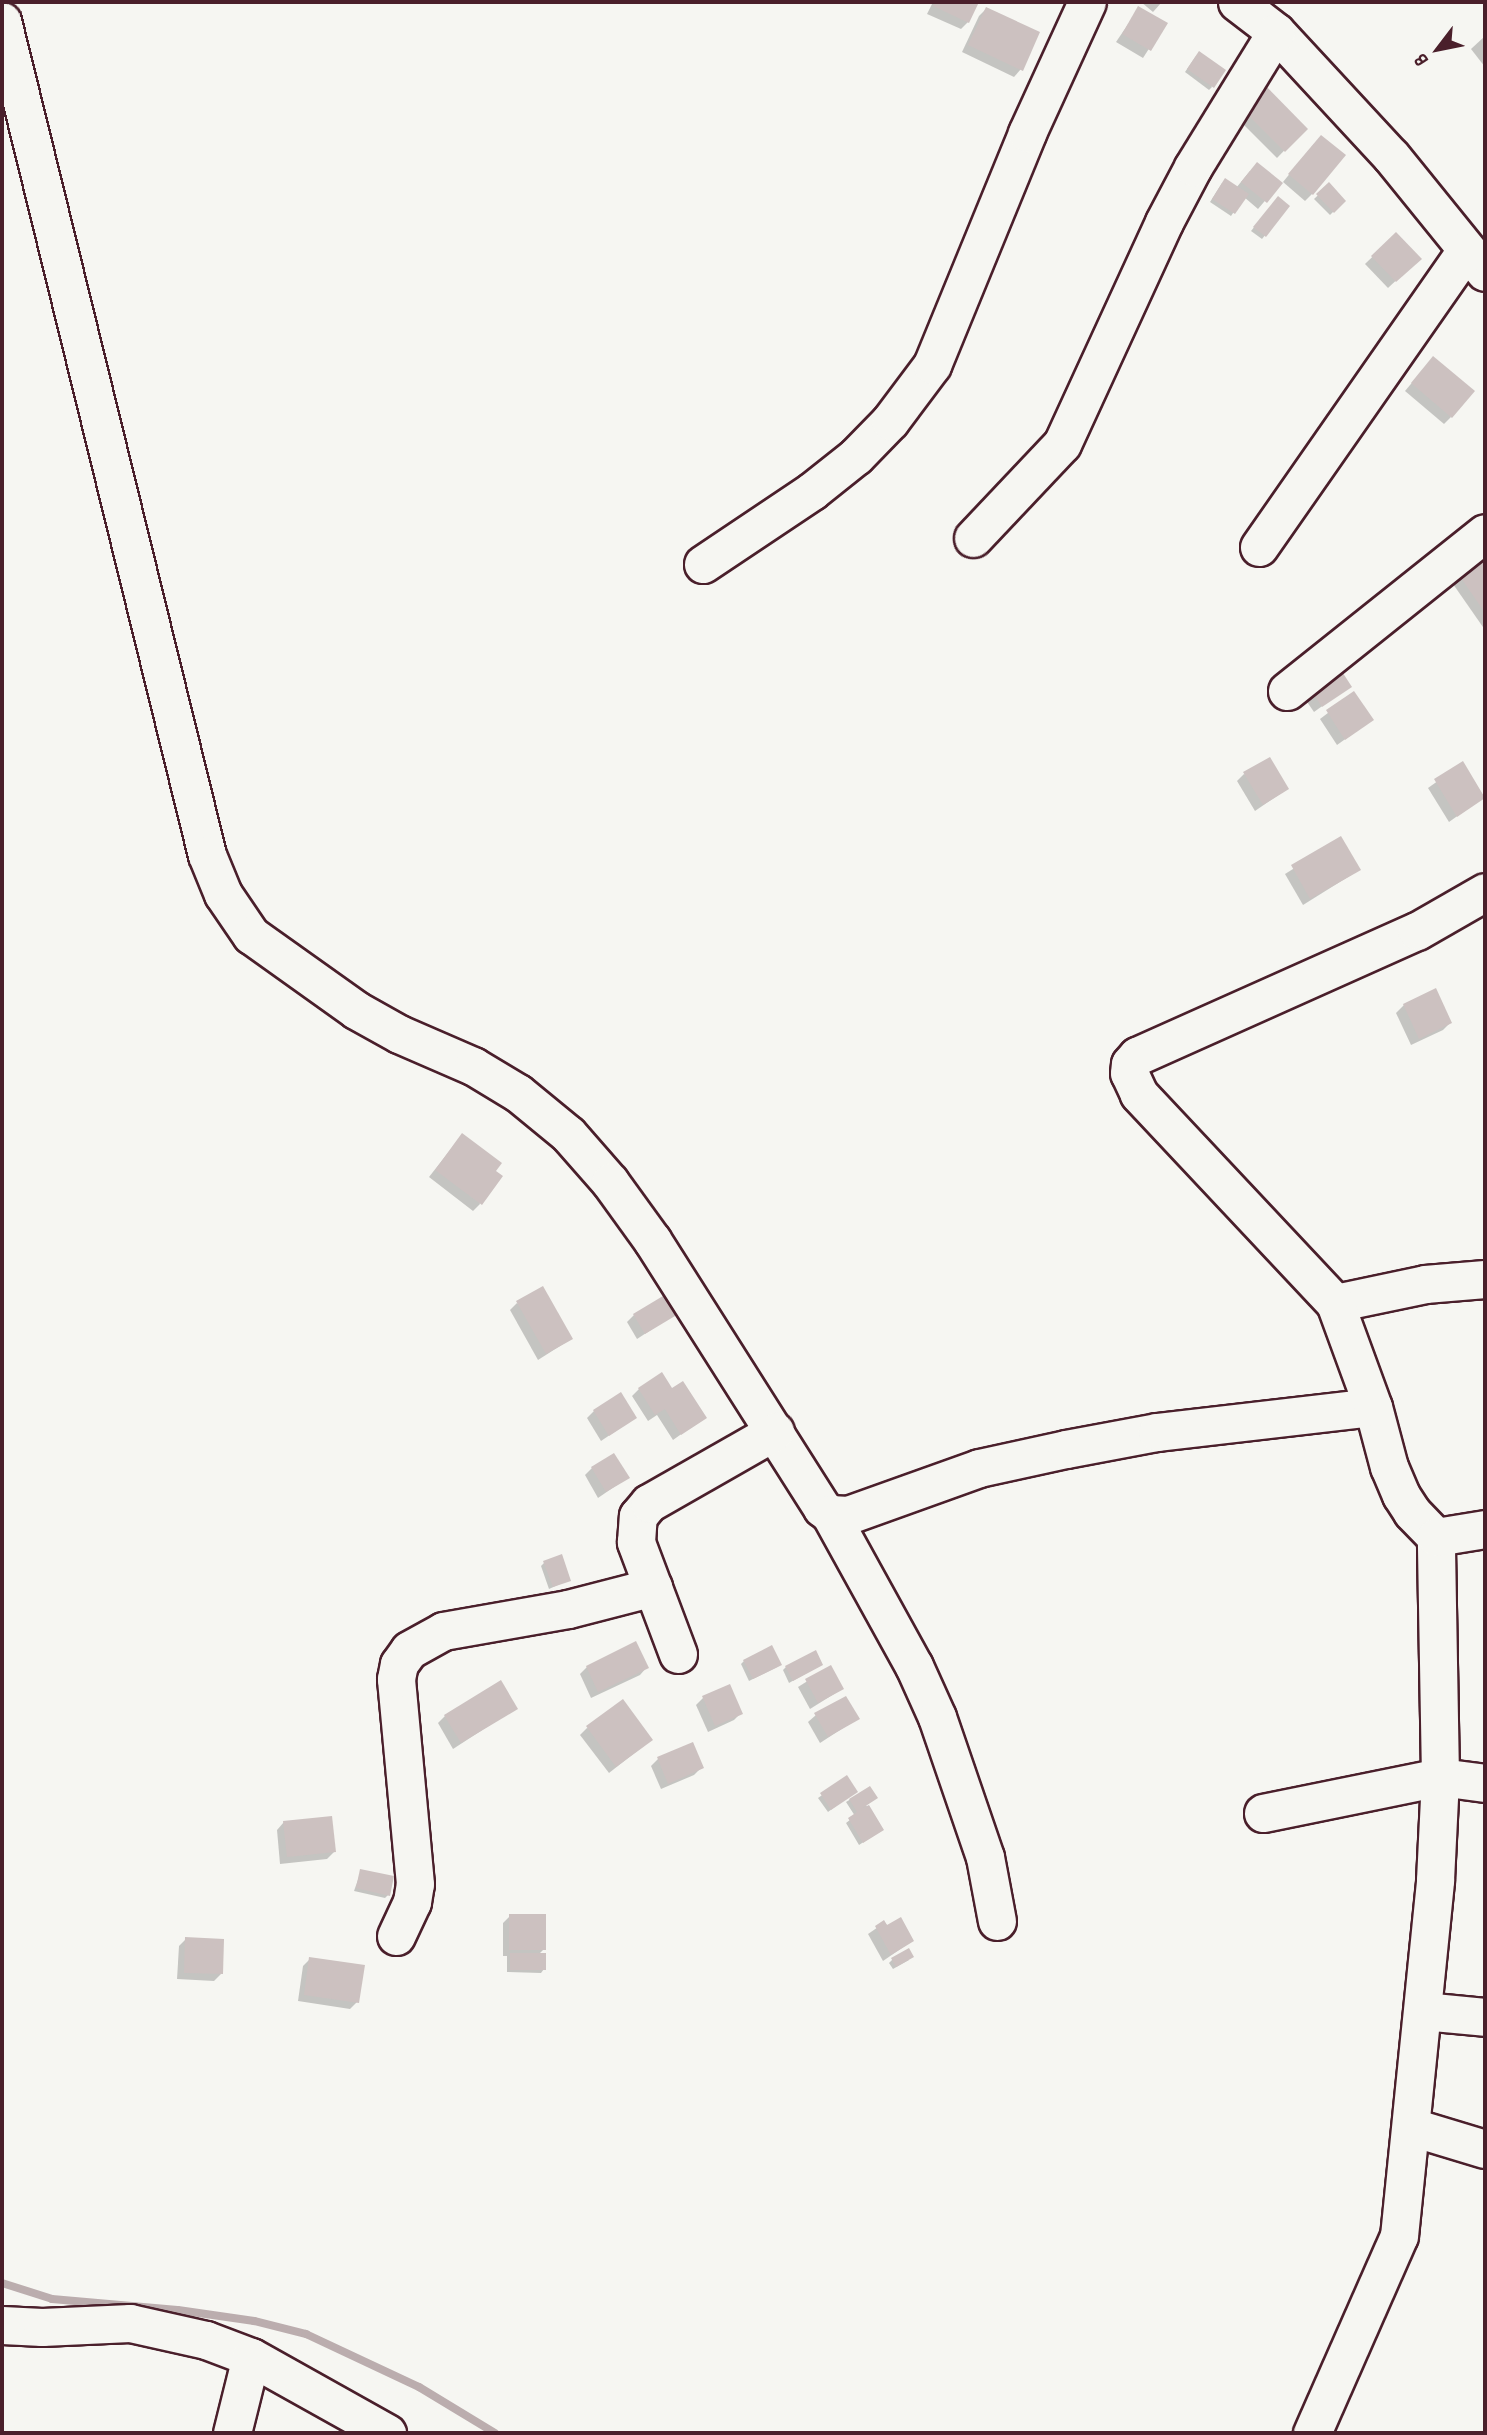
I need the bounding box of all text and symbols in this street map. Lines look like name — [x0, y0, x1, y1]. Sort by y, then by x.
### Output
north arrow — [1403, 14, 1473, 84]
text: B — [1407, 49, 1434, 71]

